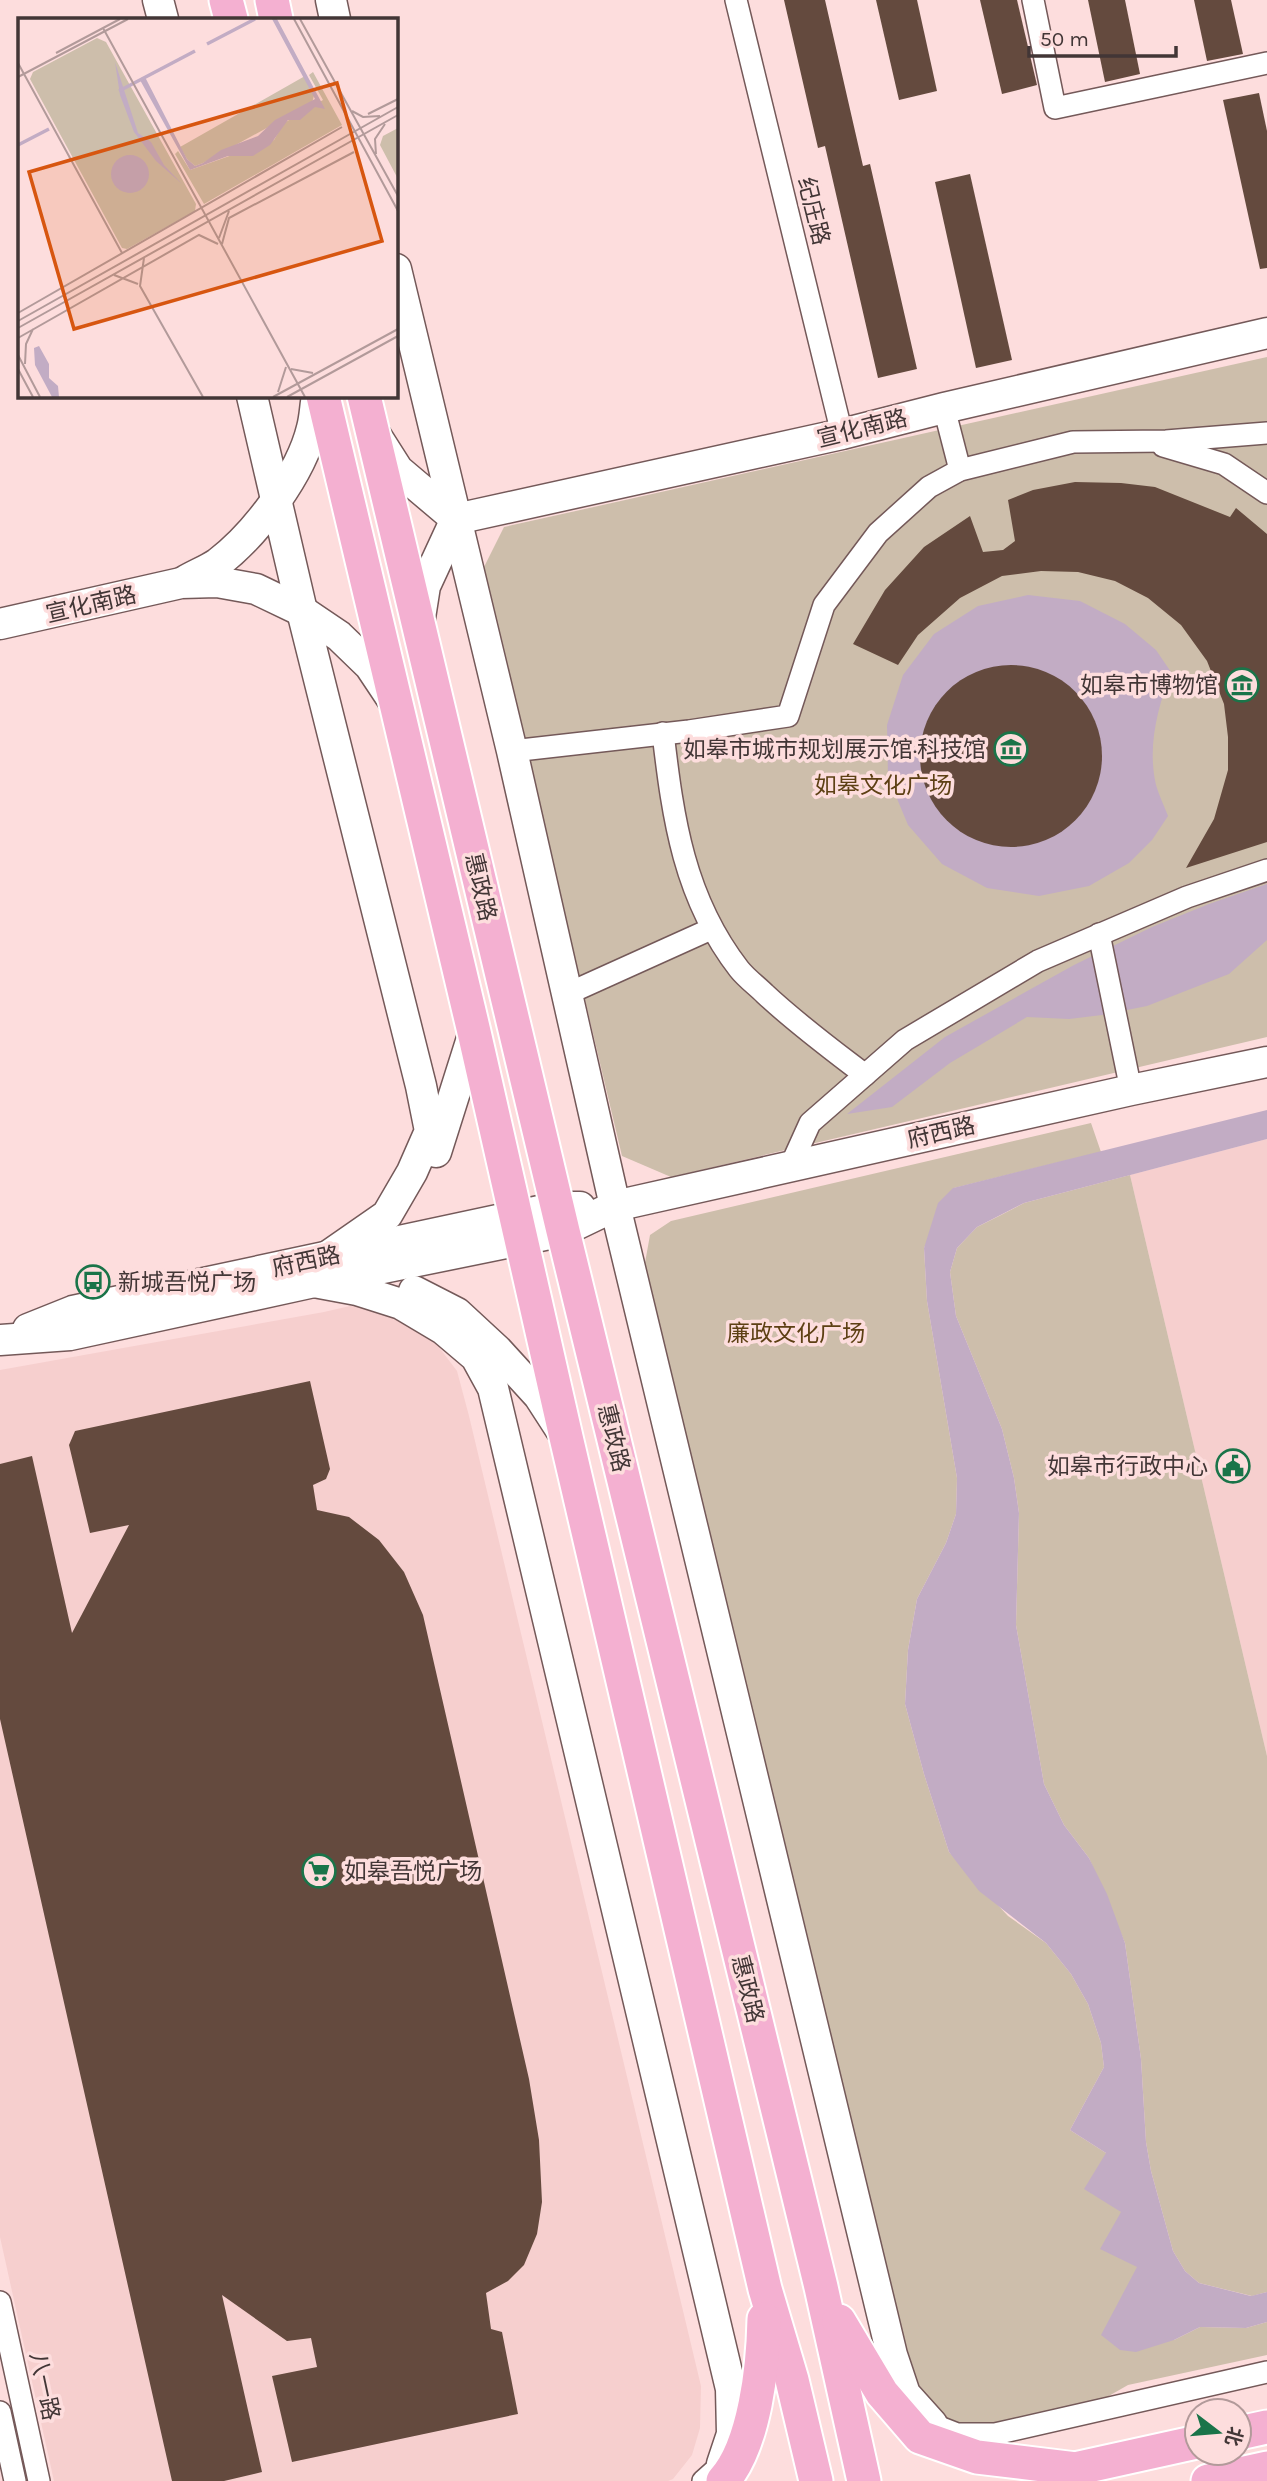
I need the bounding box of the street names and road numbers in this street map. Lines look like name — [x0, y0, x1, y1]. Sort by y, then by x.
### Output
street label: 纪庄路 — [792, 174, 835, 248]
street label: 宣化南路 — [814, 404, 910, 453]
street label: 宣化南路 — [43, 581, 139, 628]
street label: 惠政路 — [460, 850, 501, 924]
street label: 府西路 — [904, 1112, 978, 1153]
street label: 府西路 — [270, 1241, 343, 1282]
street label: 惠政路 — [592, 1401, 635, 1475]
street label: 惠政路 — [726, 1952, 769, 2026]
street label: 八一路 — [24, 2350, 65, 2423]

